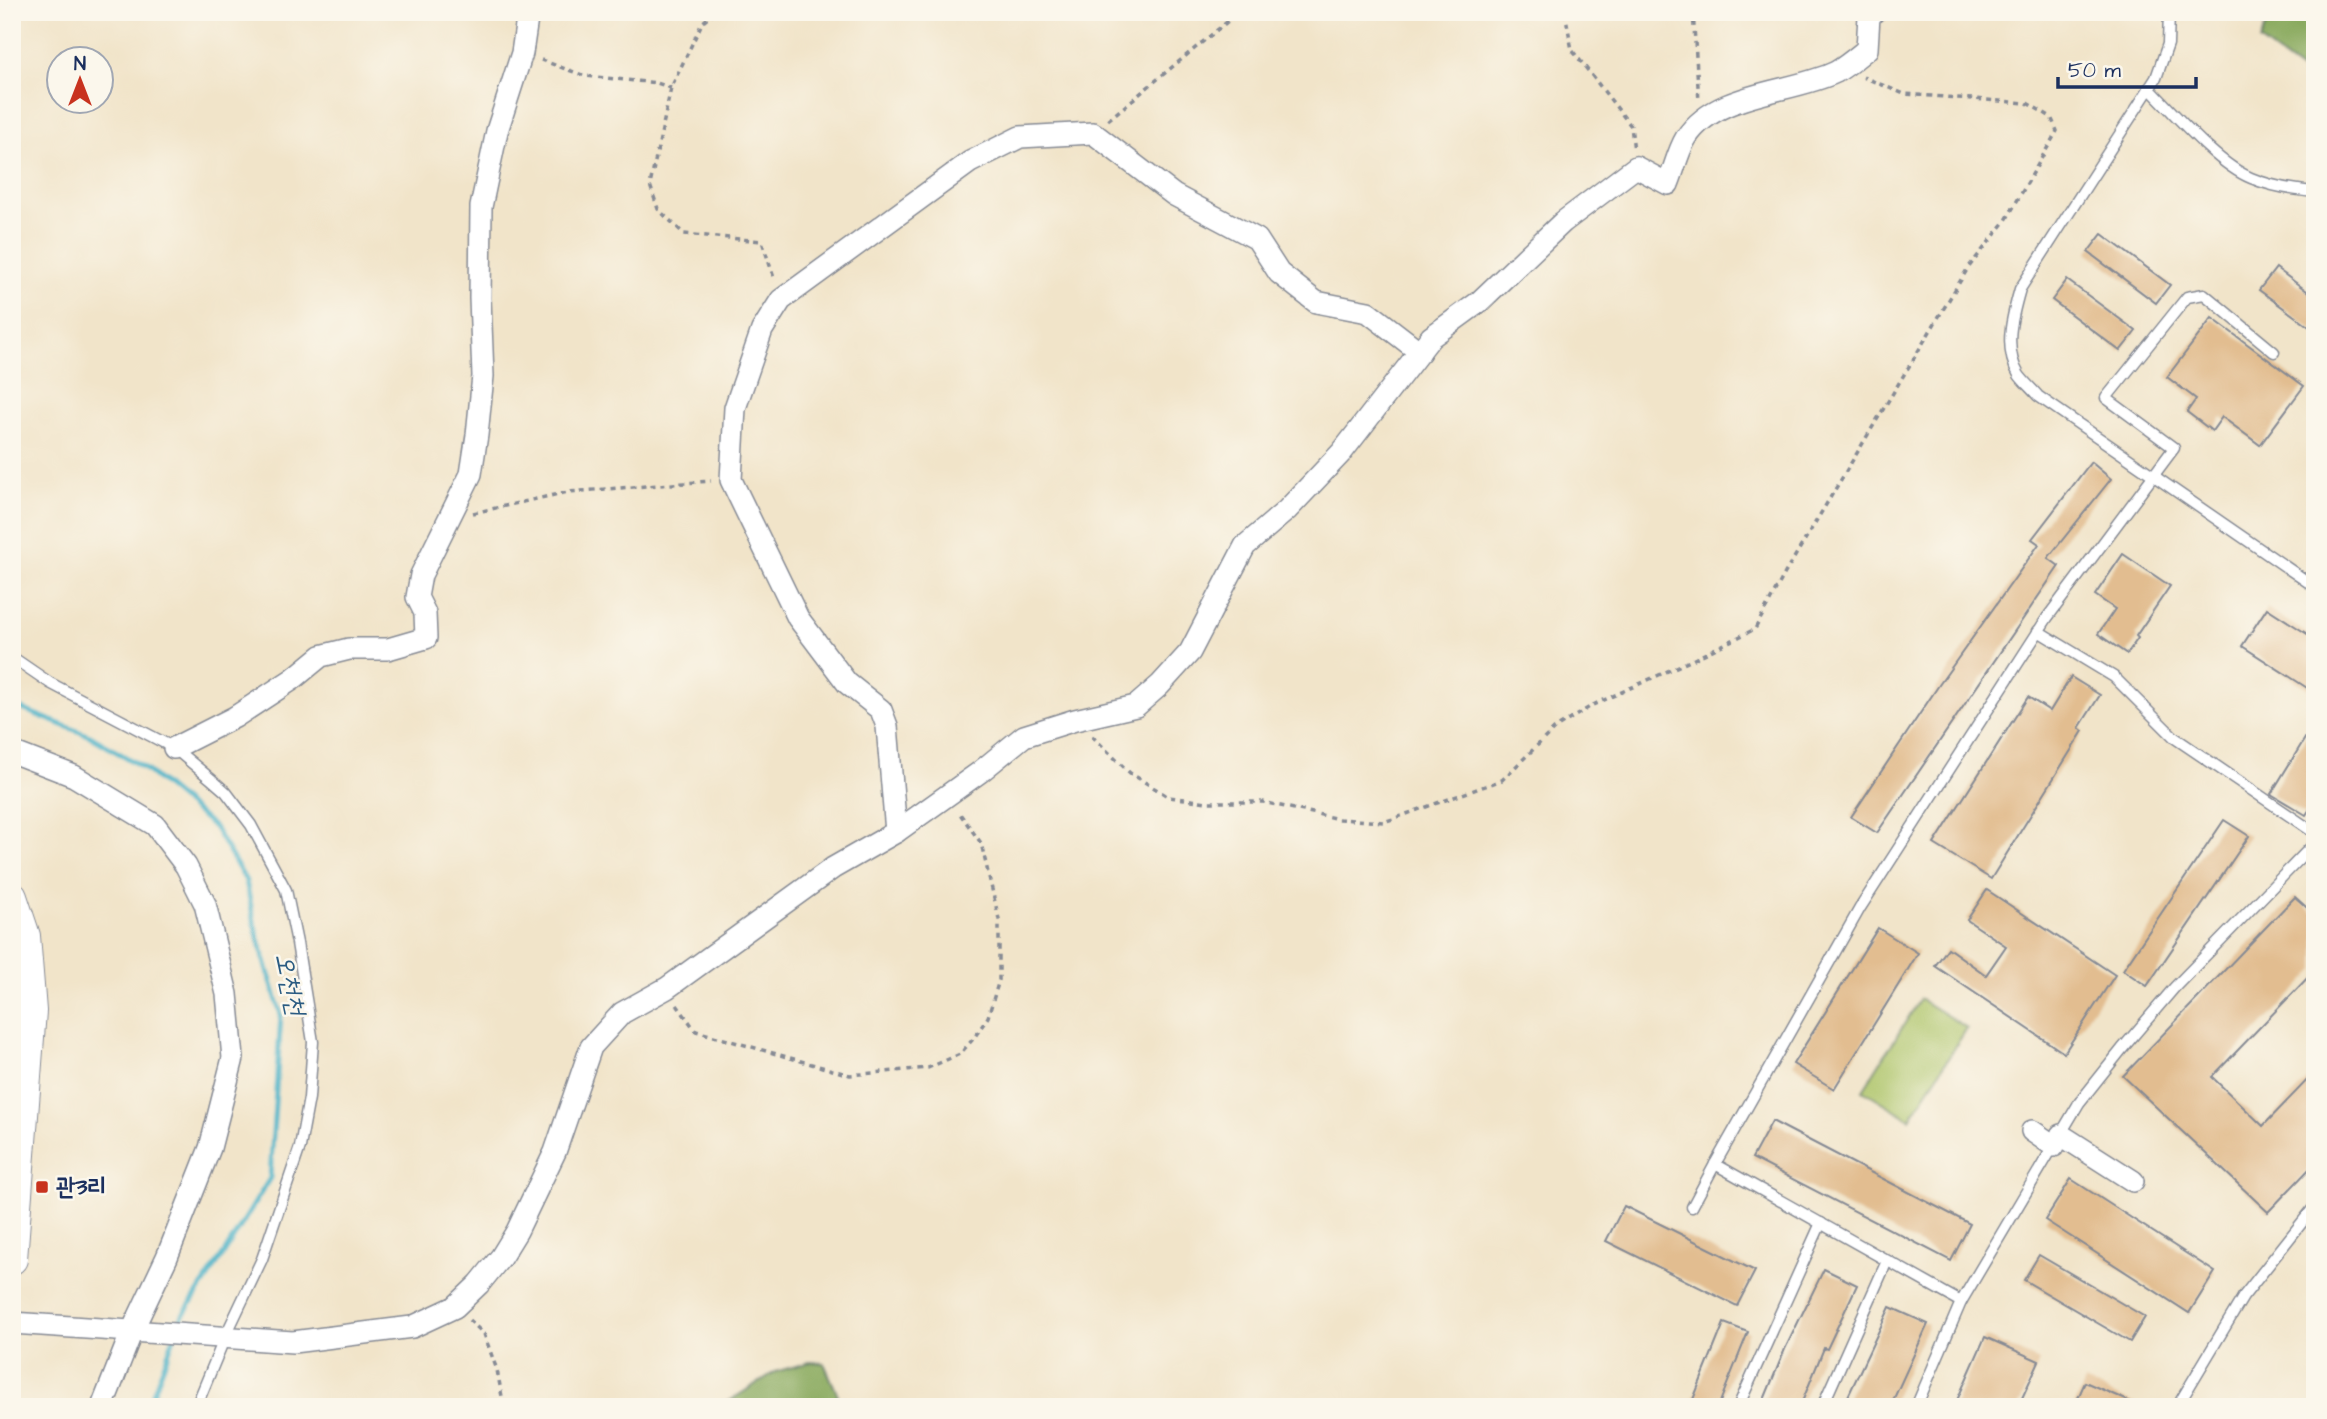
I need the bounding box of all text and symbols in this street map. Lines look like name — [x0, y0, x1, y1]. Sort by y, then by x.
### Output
north arrow — [46, 46, 116, 116]
scale bar — [2058, 46, 2196, 90]
text: N — [74, 51, 86, 78]
text: 50 m — [2068, 56, 2122, 85]
water label: 오천천 — [266, 950, 315, 1021]
place label: 관3리 — [56, 1170, 107, 1204]
marker: 관3리 — [34, 1179, 50, 1195]

